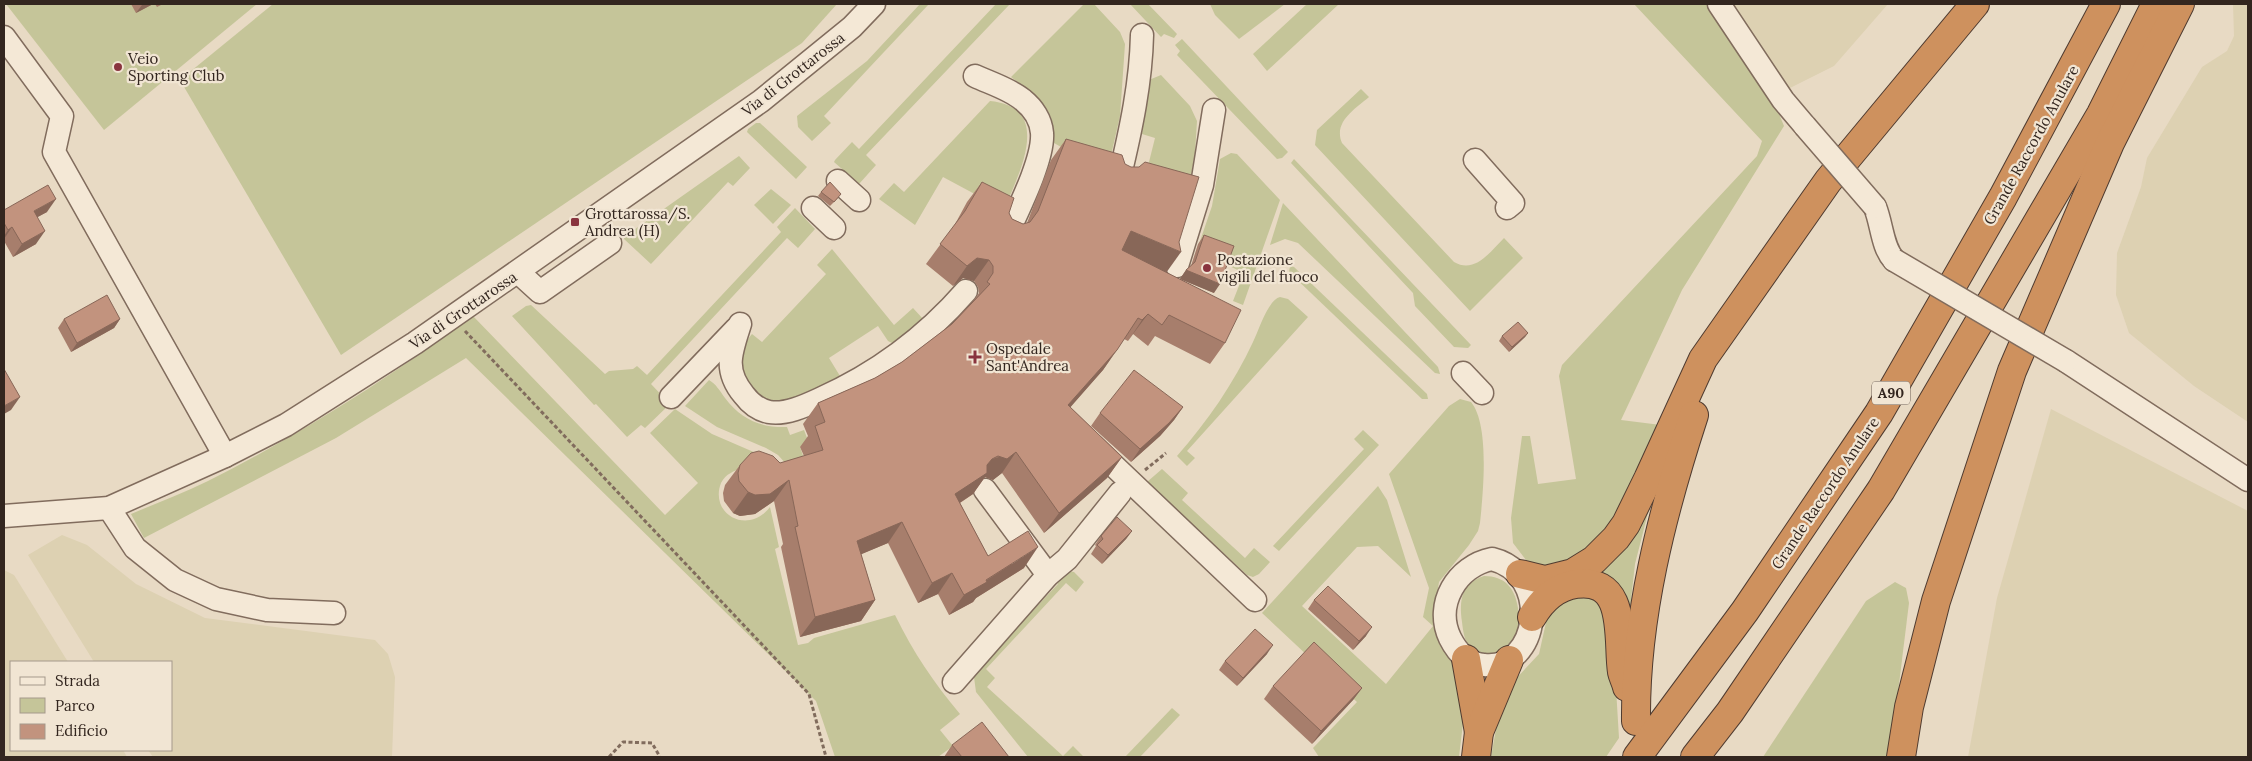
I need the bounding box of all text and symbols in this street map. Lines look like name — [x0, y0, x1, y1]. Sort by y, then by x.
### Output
street label: Via di Grottarossa — [737, 28, 848, 121]
place label: Veio Sporting Club — [127, 49, 225, 85]
marker: Veio Sporting Club — [112, 61, 124, 73]
street label: Grande Raccordo Anulare — [1979, 62, 2083, 228]
place label: Grottarossa/S. Andrea (H) — [584, 204, 690, 241]
marker: Grottarossa/S. Andrea (H) — [569, 216, 581, 228]
place label: Postazione vigili del fuoco — [1217, 250, 1319, 286]
marker: Postazione vigili del fuoco — [1201, 262, 1213, 274]
street label: Via di Grottarossa — [405, 267, 521, 354]
place label: Ospedale Sant'Andrea — [986, 339, 1069, 375]
marker: Ospedale Sant'Andrea — [968, 350, 982, 364]
road number: A90 — [1872, 382, 1910, 404]
street label: Grande Raccordo Anulare — [1767, 413, 1883, 573]
legend — [10, 661, 172, 751]
text: Strada — [55, 671, 100, 690]
text: Parco — [55, 696, 95, 715]
text: Edificio — [55, 721, 108, 740]

